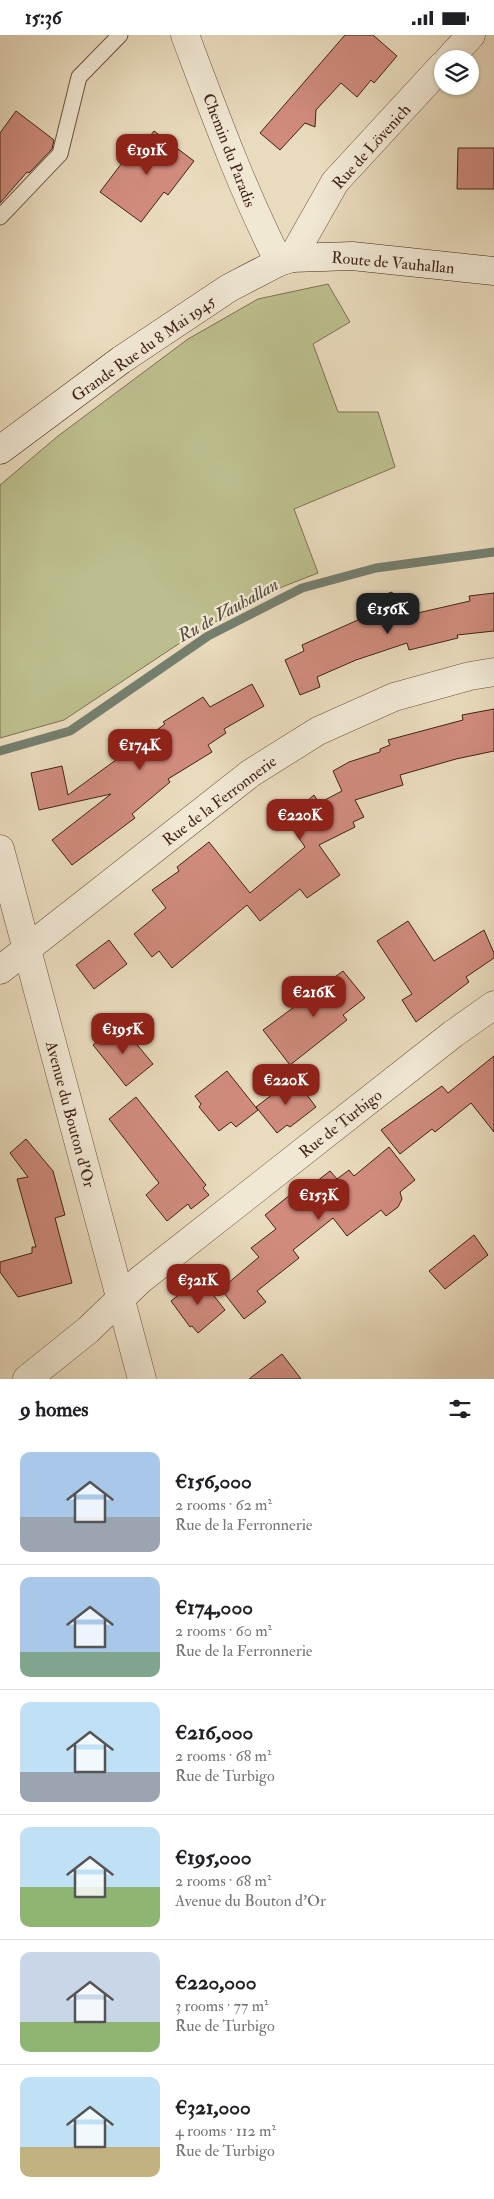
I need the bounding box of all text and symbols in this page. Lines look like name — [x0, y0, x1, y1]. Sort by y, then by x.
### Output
text: 15:36 — [25, 6, 62, 30]
map controls — [434, 50, 479, 95]
button: layers — [434, 50, 479, 95]
street label: Chemin du Paradis — [198, 91, 260, 210]
street label: Rue de Lövenich — [328, 100, 416, 193]
pin: €191K — [112, 133, 182, 176]
text: €191K — [127, 140, 167, 160]
street label: Route de Vauhallan — [331, 248, 455, 278]
street label: Grande Rue du 8 Mai 1945 — [68, 292, 219, 406]
water label: Ru de Vauhallan — [173, 573, 283, 648]
pin: €156K — [353, 593, 423, 635]
text: €156K — [367, 599, 409, 619]
pin: €174K — [105, 729, 175, 771]
text: €174K — [119, 735, 161, 755]
street label: Rue de la Ferronnerie — [159, 751, 281, 850]
pin: €220K — [265, 799, 335, 841]
text: €220K — [278, 805, 322, 825]
pin: €216K — [279, 975, 349, 1018]
text: €216K — [293, 982, 335, 1002]
pin: €195K — [88, 1013, 158, 1055]
text: €195K — [102, 1019, 144, 1039]
street label: Avenue du Bouton d'Or — [41, 1038, 99, 1190]
pin: €220K — [251, 1063, 321, 1106]
text: €220K — [264, 1070, 308, 1090]
street label: Rue de Turbigo — [295, 1085, 386, 1162]
pin: €153K — [284, 1179, 354, 1221]
text: €153K — [299, 1185, 339, 1205]
pin: €321K — [163, 1263, 233, 1306]
text: €321K — [178, 1270, 218, 1290]
icon: filters — [446, 1395, 474, 1423]
text: 9 homes — [20, 1396, 89, 1423]
text: €156,000 — [175, 1468, 252, 1495]
icon: home — [60, 1472, 120, 1532]
text: 2 rooms · 62 m² — [175, 1495, 272, 1515]
text: Rue de la Ferronnerie — [175, 1515, 313, 1535]
text: €174,000 — [175, 1594, 253, 1621]
icon: home — [60, 1597, 120, 1657]
text: 2 rooms · 60 m² — [175, 1621, 272, 1641]
text: Rue de la Ferronnerie — [175, 1641, 313, 1661]
text: €216,000 — [175, 1719, 253, 1746]
icon: home — [60, 1722, 120, 1782]
text: 2 rooms · 68 m² — [175, 1746, 271, 1766]
text: Rue de Turbigo — [175, 1766, 275, 1786]
text: €195,000 — [175, 1844, 252, 1871]
icon: home — [60, 1847, 120, 1907]
text: 2 rooms · 68 m² — [175, 1871, 271, 1891]
text: Avenue du Bouton d'Or — [175, 1891, 326, 1911]
text: €220,000 — [175, 1969, 257, 1996]
icon: home — [60, 1972, 120, 2032]
text: 3 rooms · 77 m² — [175, 1996, 269, 2016]
text: Rue de Turbigo — [175, 2016, 275, 2036]
text: €321,000 — [175, 2094, 251, 2121]
icon: home — [60, 2097, 120, 2157]
text: 4 rooms · 112 m² — [175, 2121, 276, 2141]
text: Rue de Turbigo — [175, 2141, 275, 2161]

